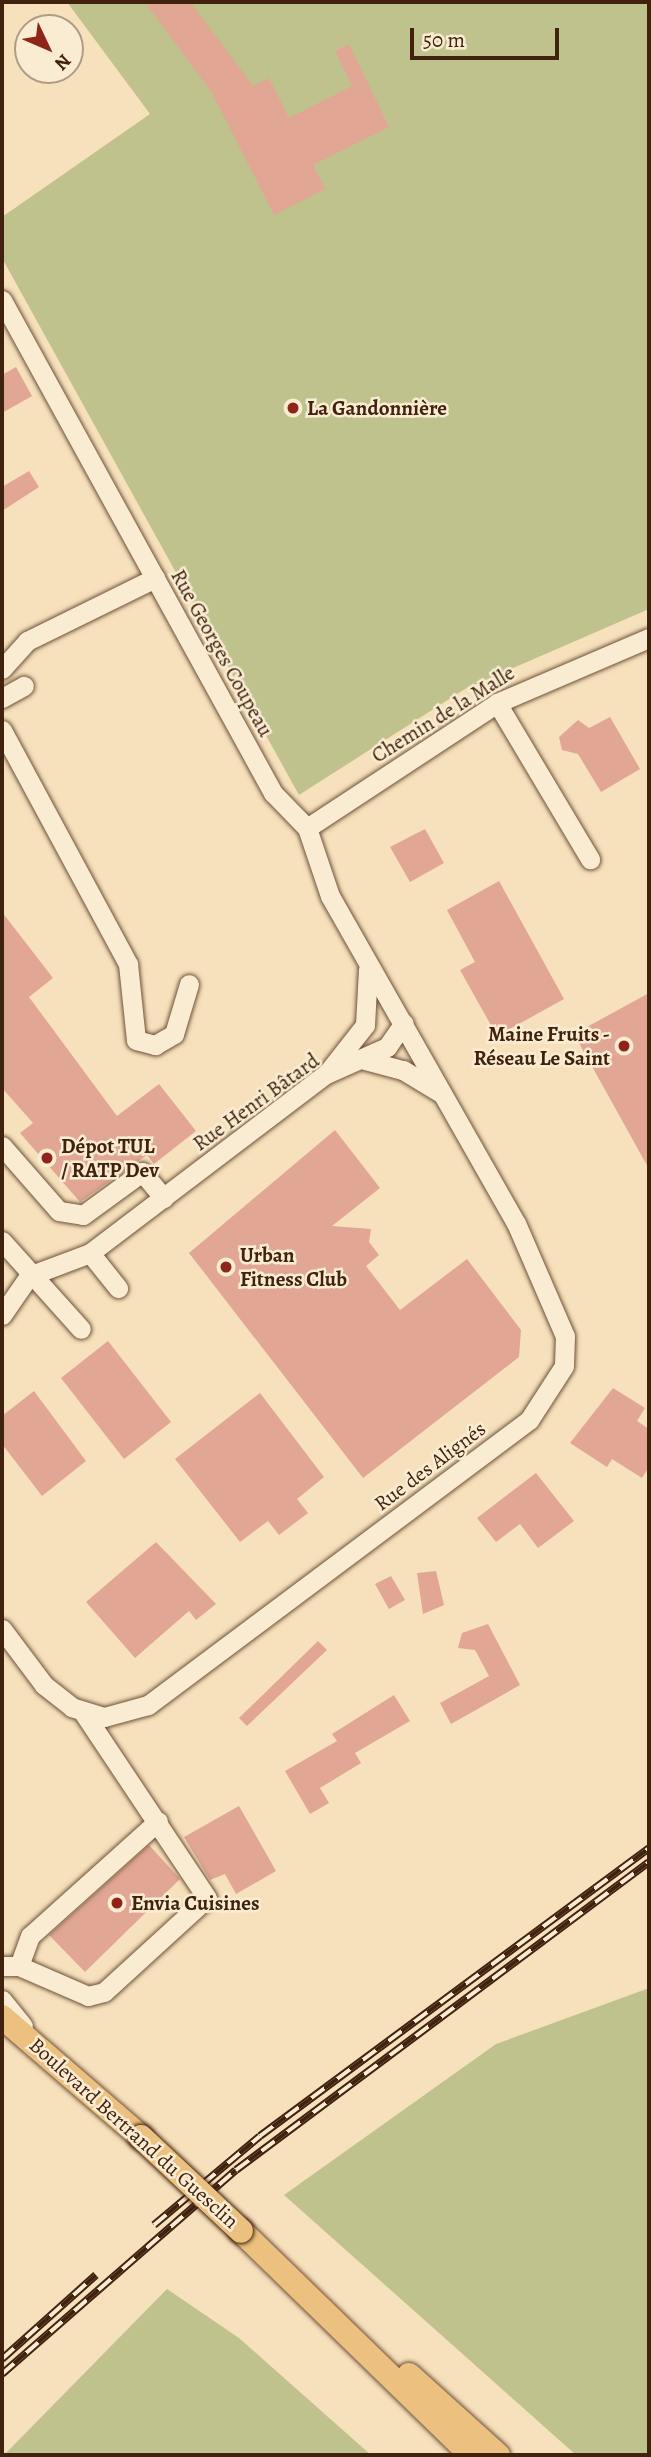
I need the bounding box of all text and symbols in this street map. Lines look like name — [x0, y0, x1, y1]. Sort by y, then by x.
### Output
north arrow — [14, 14, 84, 84]
scale bar — [413, 14, 562, 58]
text: 50 m — [423, 26, 465, 54]
text: N — [49, 48, 77, 76]
place label: La Gandonnière — [307, 395, 447, 421]
marker: La Gandonnière — [285, 400, 301, 416]
street label: Rue Georges Coupeau — [166, 565, 278, 741]
street label: Chemin de la Malle — [367, 660, 519, 768]
place label: Maine Fruits - Réseau Le Saint — [473, 1021, 610, 1071]
marker: Maine Fruits - Réseau Le Saint — [616, 1038, 632, 1054]
street label: Rue Henri Bâtard — [188, 1048, 324, 1156]
place label: Dépot TUL / RATP Dev — [61, 1133, 159, 1183]
marker: Dépot TUL / RATP Dev — [39, 1150, 55, 1166]
place label: Urban Fitness Club — [240, 1242, 347, 1292]
marker: Urban Fitness Club — [218, 1259, 234, 1275]
street label: Rue des Alignés — [369, 1416, 491, 1516]
place label: Envia Cuisines — [131, 1890, 259, 1916]
marker: Envia Cuisines — [109, 1895, 125, 1911]
street label: Boulevard Bertrand du Guesclin — [24, 2032, 244, 2234]

